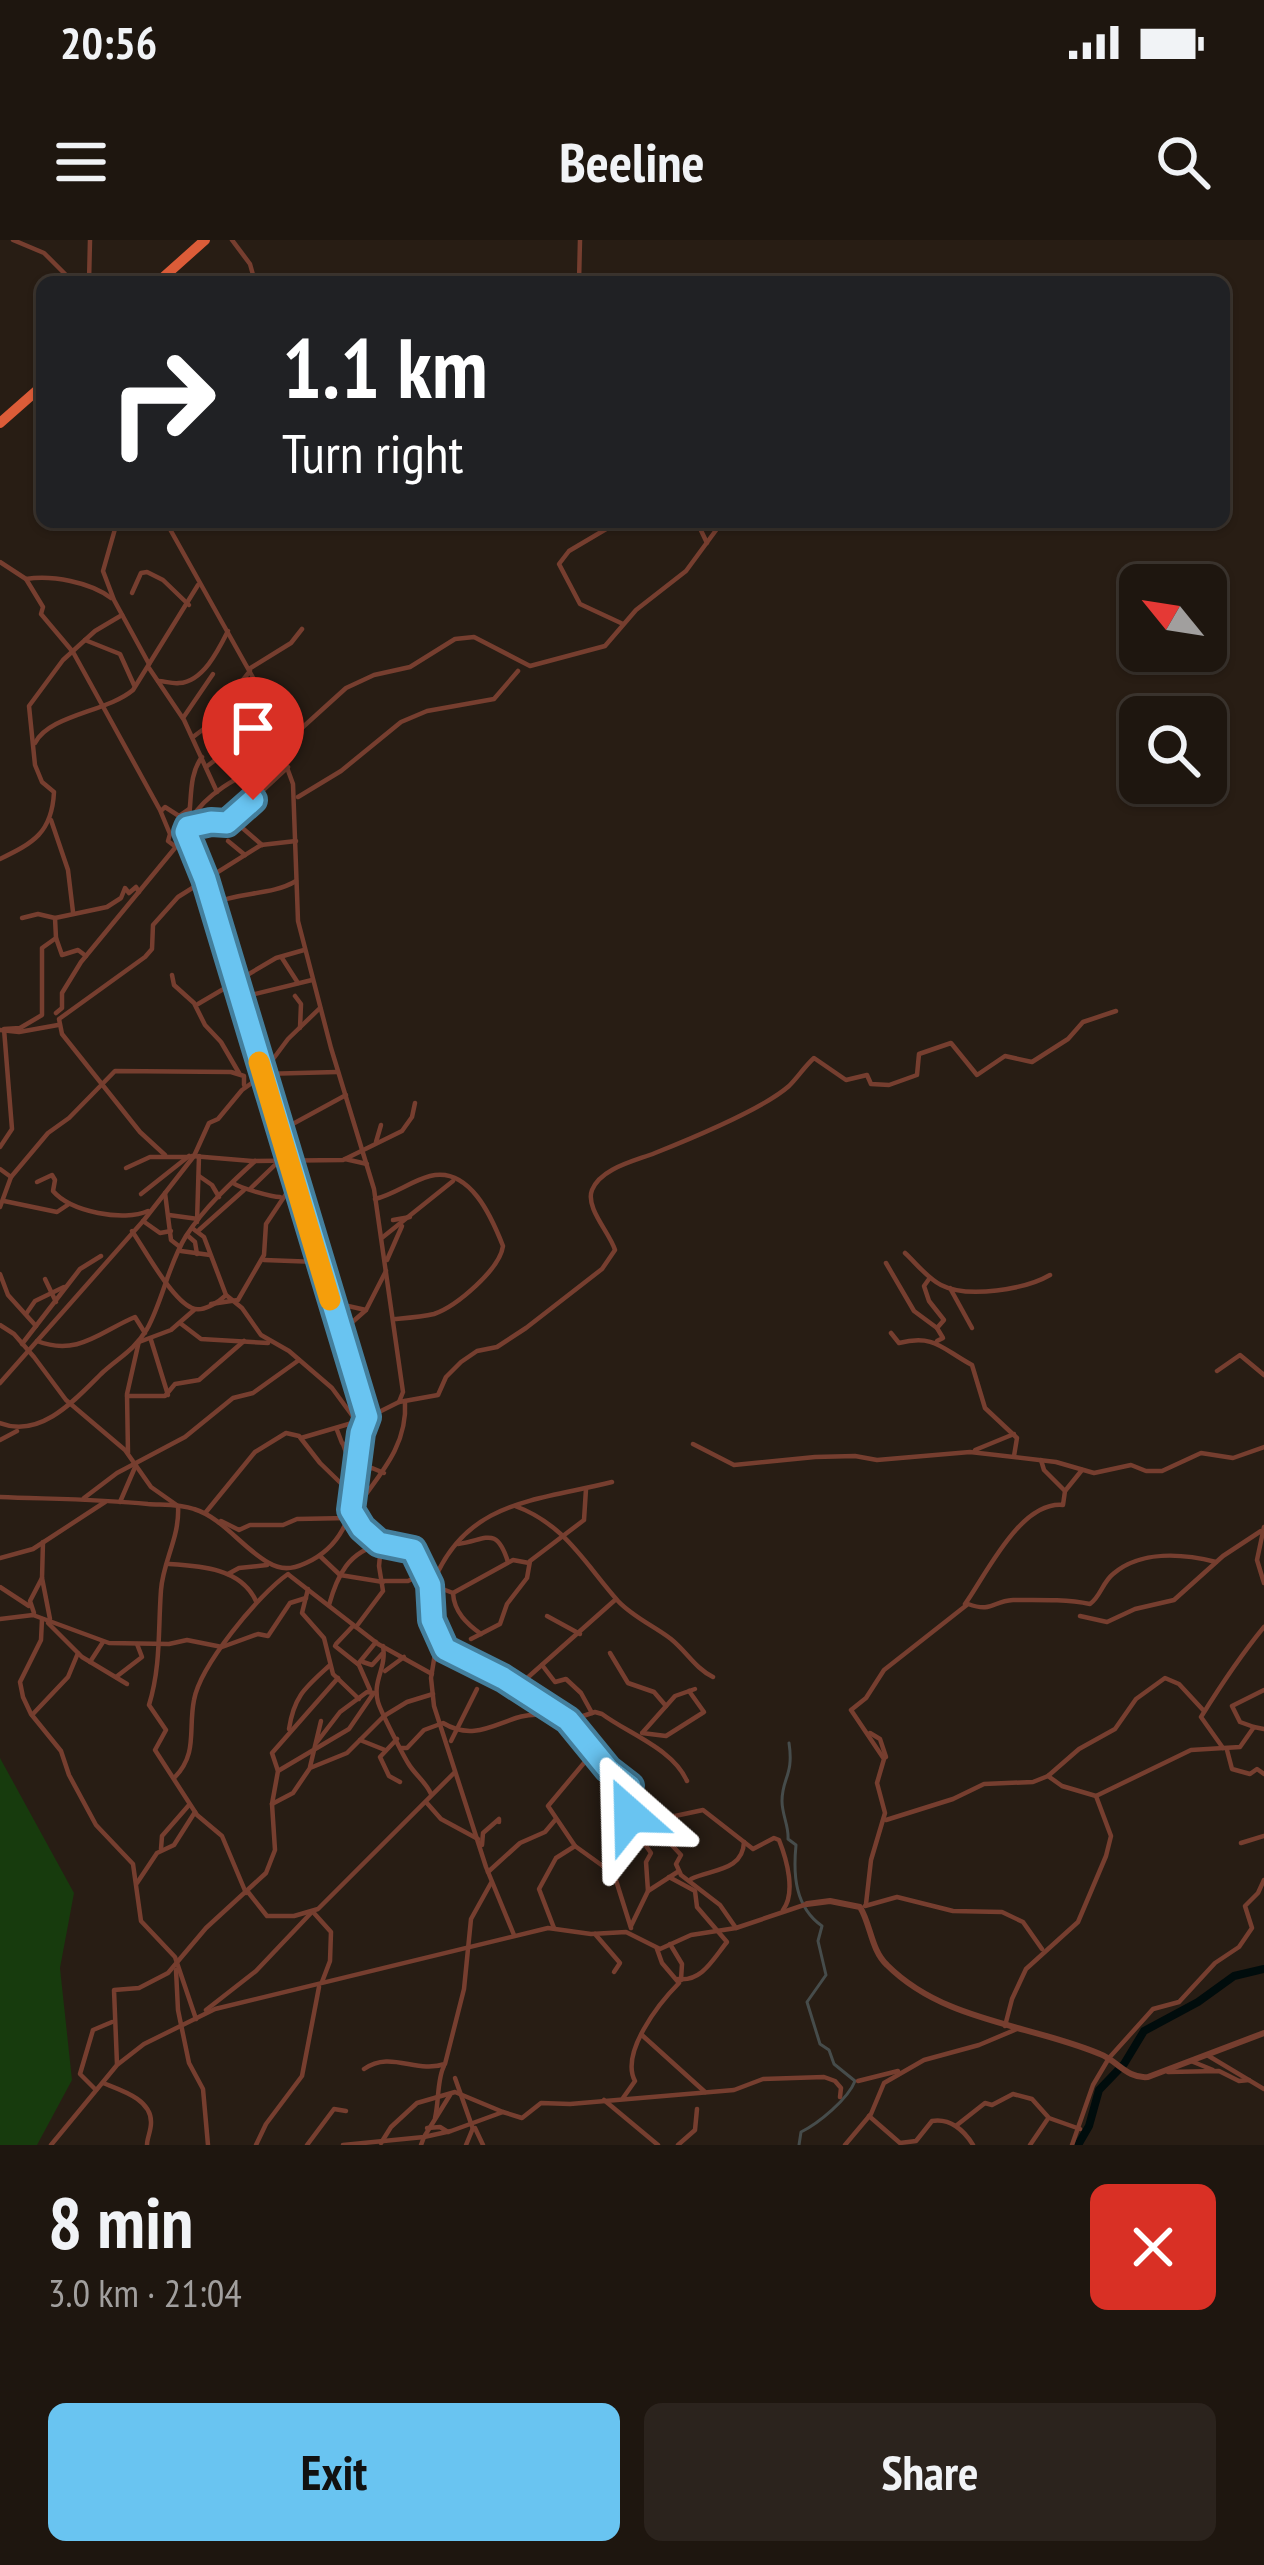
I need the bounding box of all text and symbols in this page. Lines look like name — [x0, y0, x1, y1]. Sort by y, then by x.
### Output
text: 20:56 — [60, 13, 157, 71]
text: Beeline — [559, 127, 705, 197]
icon: menu — [48, 129, 114, 195]
icon: search — [1150, 129, 1216, 195]
text: 1.1 km — [282, 312, 488, 421]
icon: right — [84, 324, 240, 480]
text: Turn right — [282, 418, 463, 488]
north arrow — [1119, 564, 1227, 672]
map controls — [1119, 564, 1227, 804]
pin — [202, 677, 304, 800]
icon: arrive — [220, 695, 286, 761]
button: search — [1119, 696, 1227, 804]
position arrow — [567, 1752, 693, 1878]
text: 8 min — [48, 2175, 193, 2268]
button: close — [1090, 2184, 1216, 2310]
text: 3.0 km · 21:04 — [48, 2267, 242, 2318]
button: Exit — [48, 2403, 620, 2541]
button: Share — [644, 2403, 1216, 2541]

